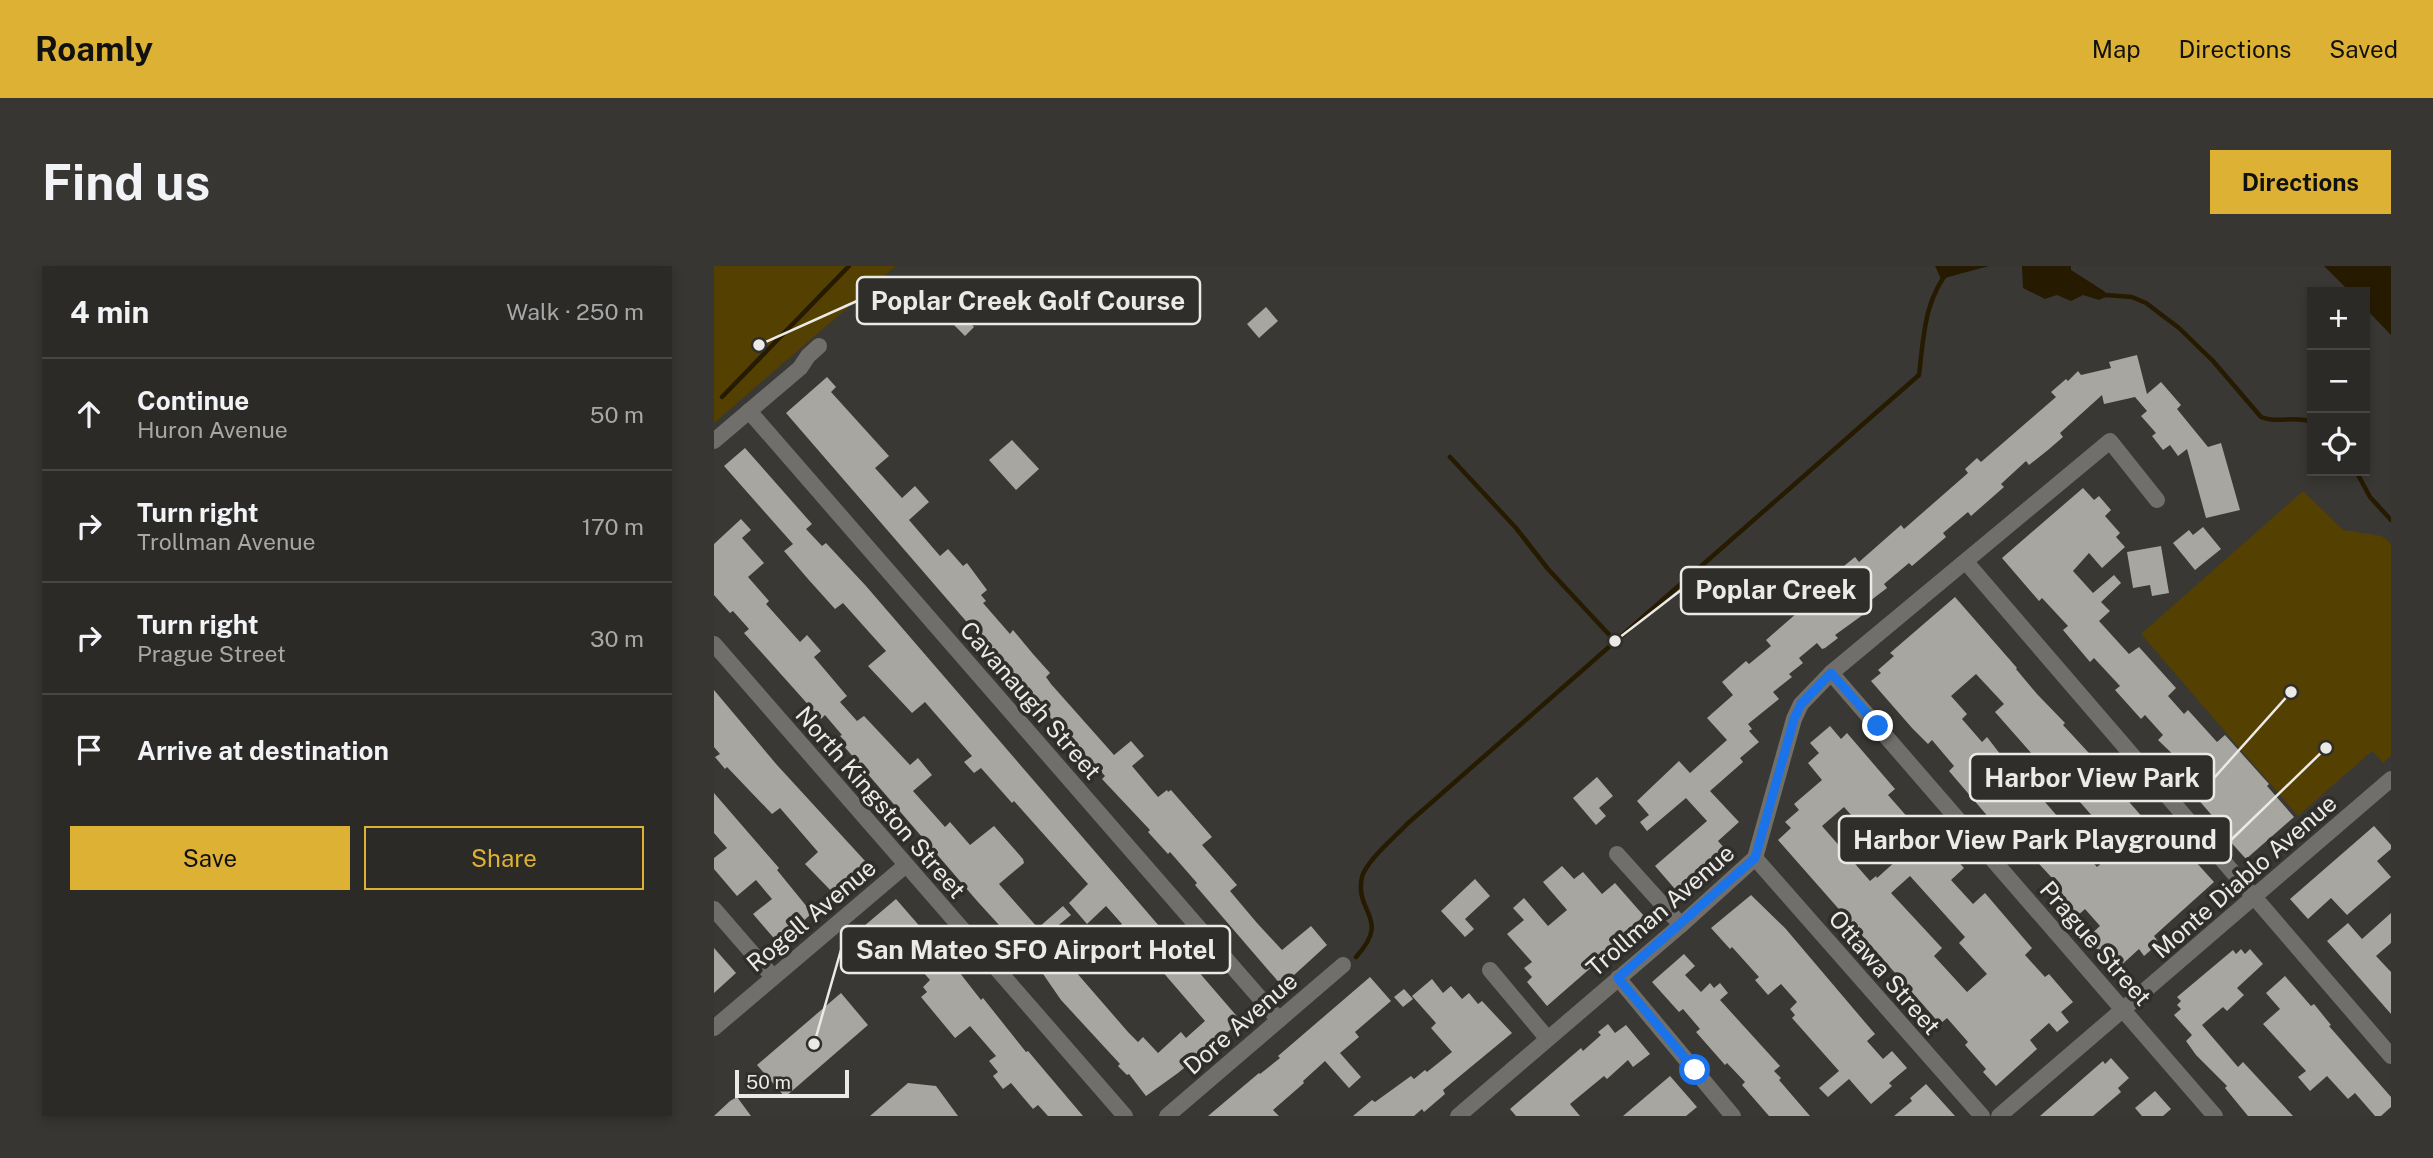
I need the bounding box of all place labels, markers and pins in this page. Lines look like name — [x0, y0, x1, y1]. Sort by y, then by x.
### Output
callout: Poplar Creek Golf Course — [857, 277, 1200, 324]
callout: Poplar Creek — [1681, 567, 1871, 614]
callout: Harbor View Park — [1970, 754, 2214, 801]
callout: Harbor View Park Playground — [1839, 816, 2231, 863]
callout: San Mateo SFO Airport Hotel — [841, 926, 1230, 973]

